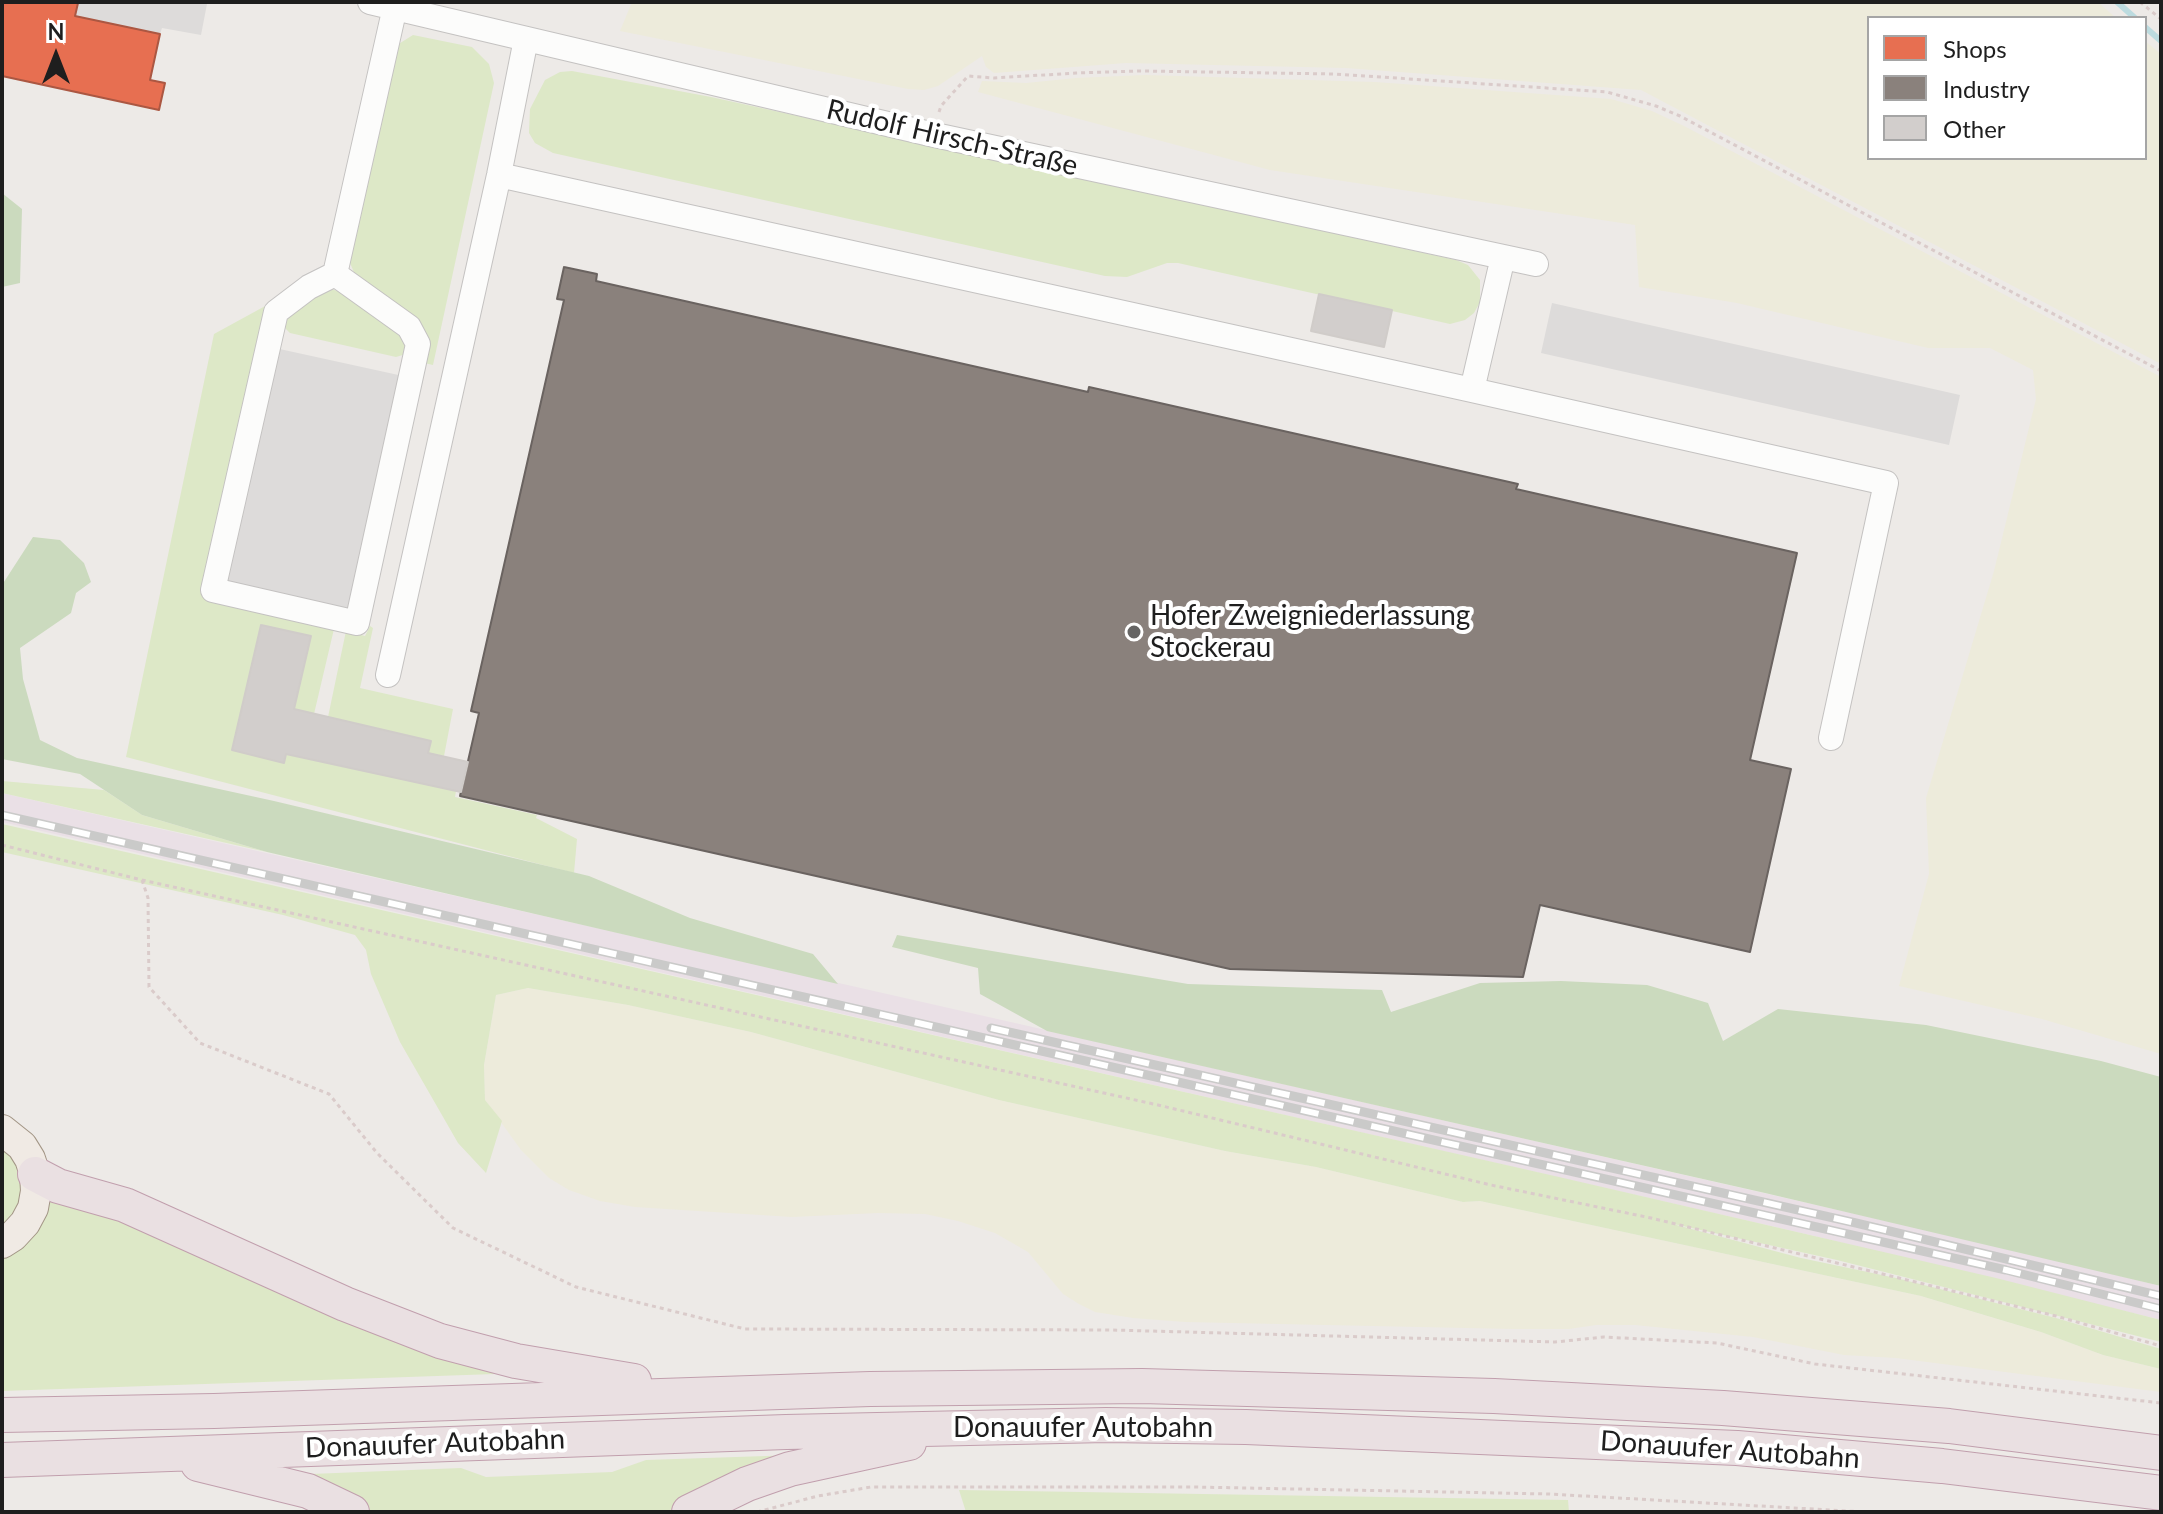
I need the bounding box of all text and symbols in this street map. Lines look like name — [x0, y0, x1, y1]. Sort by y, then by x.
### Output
north arrow — [16, 16, 96, 96]
legend — [1867, 16, 2147, 160]
text: N — [48, 18, 64, 45]
text: Shops — [1943, 34, 2007, 63]
text: Industry — [1943, 74, 2030, 103]
street label: Rudolf Hirsch-Straße — [823, 93, 1081, 183]
text: Other — [1943, 114, 2006, 143]
place label: Hofer Zweigniederlassung Stockerau — [1150, 599, 1470, 665]
marker: Hofer Zweigniederlassung Stockerau — [1125, 623, 1143, 641]
street label: Donauufer Autobahn — [953, 1411, 1213, 1445]
street label: Donauufer Autobahn — [304, 1423, 566, 1465]
street label: Donauufer Autobahn — [1599, 1424, 1861, 1476]

